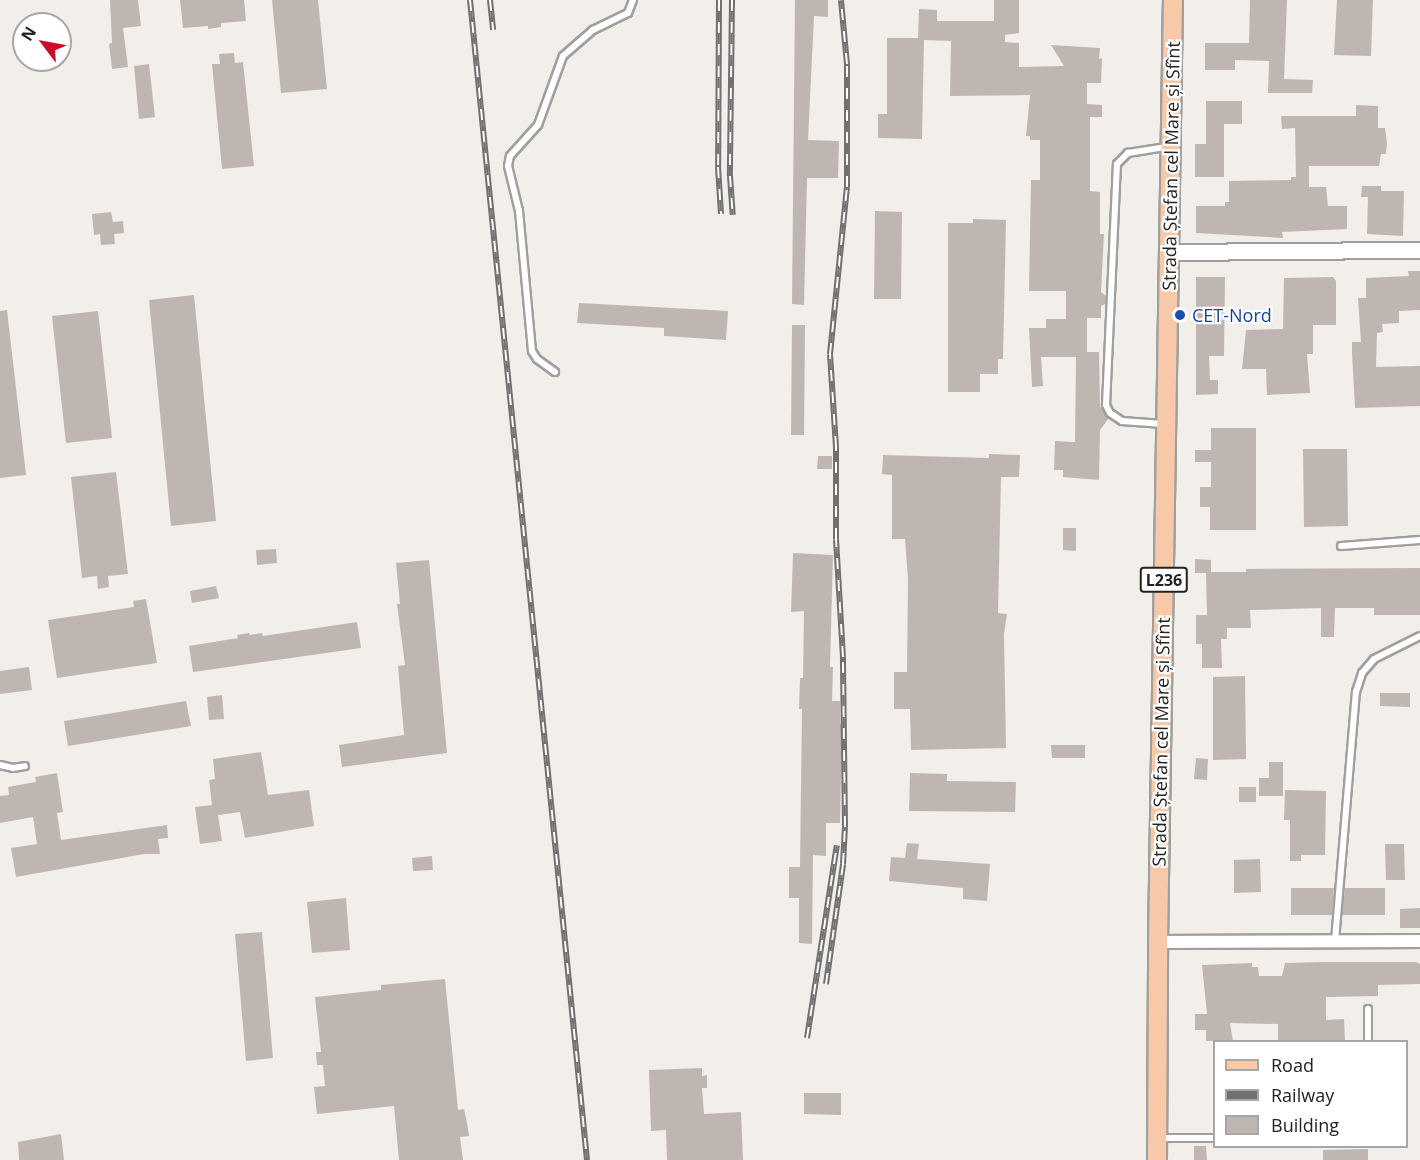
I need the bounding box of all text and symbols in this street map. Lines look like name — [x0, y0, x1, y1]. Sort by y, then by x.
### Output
north arrow — [12, 12, 72, 72]
text: N — [16, 22, 41, 45]
street label: Strada Ștefan cel Mare și Sfînt — [1158, 41, 1184, 291]
place label: CET-Nord — [1192, 304, 1272, 326]
marker: CET-Nord — [1173, 308, 1187, 322]
road number: L236 — [1138, 567, 1190, 593]
street label: Strada Ștefan cel Mare și Sfînt — [1148, 617, 1174, 867]
legend — [1213, 1040, 1408, 1148]
text: Road — [1271, 1053, 1314, 1077]
text: Railway — [1271, 1083, 1334, 1107]
text: Building — [1271, 1113, 1339, 1137]

